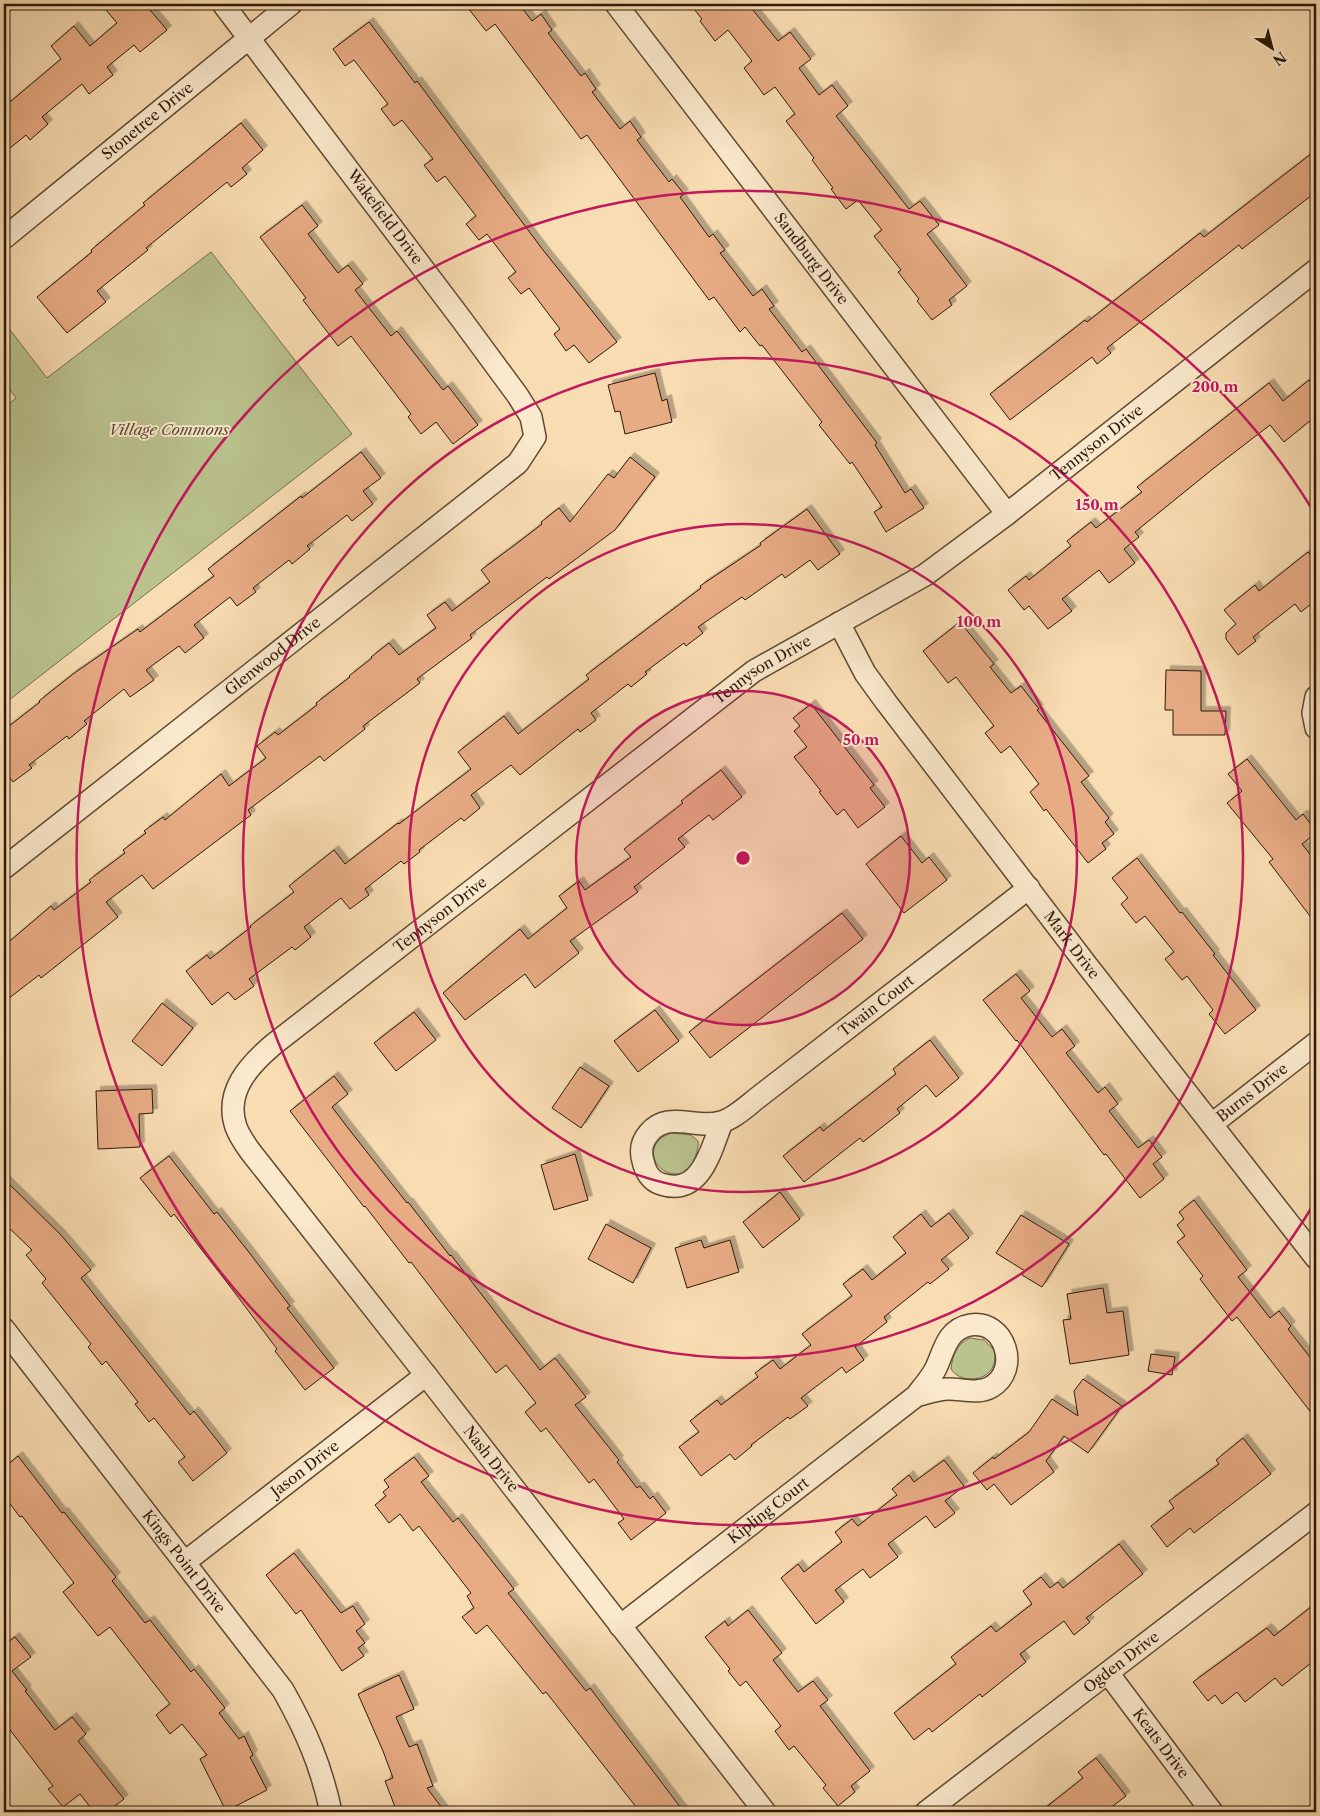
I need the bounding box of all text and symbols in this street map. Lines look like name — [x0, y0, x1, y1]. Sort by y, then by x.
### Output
north arrow — [1248, 22, 1298, 72]
text: N — [1269, 48, 1290, 69]
street label: Stonetree Drive — [97, 78, 197, 164]
street label: Wakefield Drive — [343, 165, 427, 268]
street label: Sandburg Drive — [770, 209, 853, 308]
text: 200 m — [1192, 377, 1238, 396]
street label: Tennyson Drive — [1046, 400, 1147, 485]
park label: Village Commons — [109, 420, 230, 439]
text: 150 m — [1075, 495, 1119, 514]
street label: Glenwood Drive — [221, 612, 324, 699]
text: 100 m — [957, 612, 1001, 631]
street label: Tennyson Drive — [709, 631, 814, 708]
text: 50 m — [843, 730, 879, 749]
centre of rings — [734, 849, 752, 867]
street label: Tennyson Drive — [390, 872, 490, 957]
street label: Mark Drive — [1040, 907, 1104, 983]
street label: Twain Court — [834, 970, 918, 1041]
street label: Burns Drive — [1213, 1059, 1291, 1126]
street label: Nash Drive — [460, 1422, 523, 1496]
street label: Jason Drive — [265, 1436, 343, 1502]
street label: Kipling Court — [724, 1472, 813, 1548]
street label: Kings Point Drive — [138, 1506, 230, 1617]
street label: Ogden Drive — [1079, 1627, 1163, 1697]
street label: Keats Drive — [1129, 1704, 1193, 1782]

